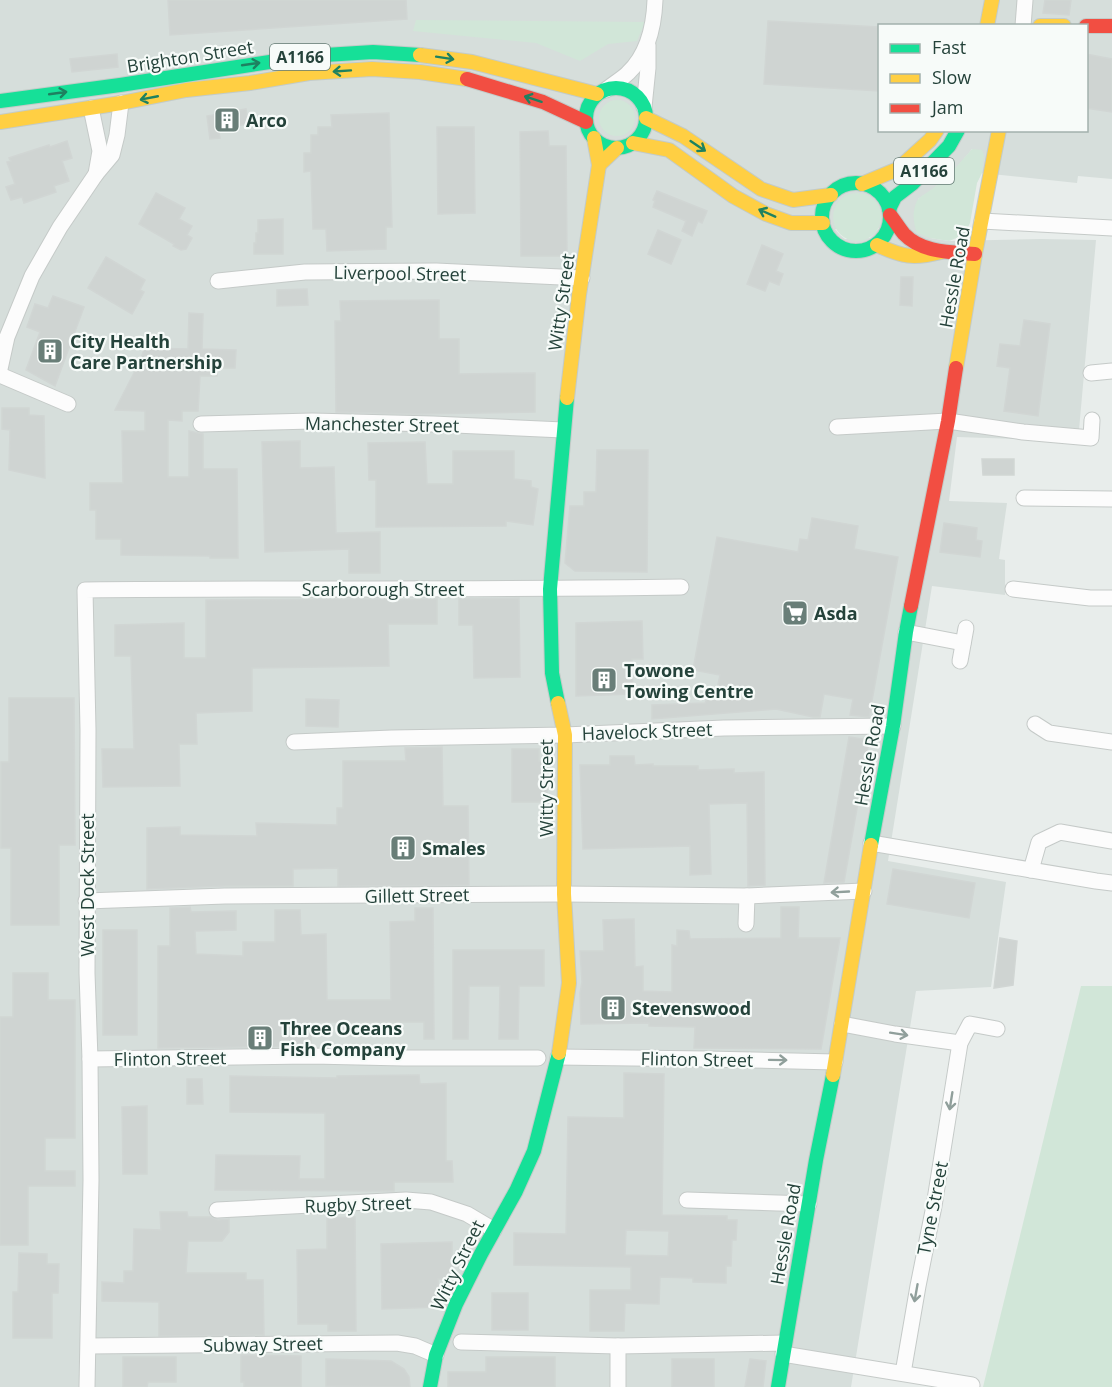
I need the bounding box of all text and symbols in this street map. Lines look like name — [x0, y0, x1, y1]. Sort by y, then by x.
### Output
legend — [878, 24, 1088, 132]
street label: Brighton Street — [125, 34, 255, 78]
text: Fast — [932, 35, 966, 59]
road number: A1166 — [270, 44, 330, 70]
one-way arrow — [434, 53, 454, 64]
one-way arrow — [240, 58, 260, 69]
text: Slow — [932, 65, 971, 89]
one-way arrow — [332, 66, 352, 77]
one-way arrow — [48, 88, 67, 99]
one-way arrow — [139, 93, 159, 104]
one-way arrow — [524, 93, 543, 104]
text: Jam — [930, 95, 964, 119]
building icon: Arco — [212, 105, 242, 135]
place label: Arco — [246, 108, 287, 132]
one-way arrow — [689, 140, 705, 152]
road number: A1166 — [894, 158, 954, 184]
one-way arrow — [758, 207, 776, 219]
street label: Hessle Road — [933, 224, 975, 330]
street label: Witty Street — [542, 252, 580, 352]
street label: Liverpool Street — [334, 260, 466, 286]
place label: City Health Care Partnership — [70, 329, 222, 374]
building icon: City Health Care Partnership — [35, 336, 65, 366]
street label: Manchester Street — [305, 411, 459, 437]
street label: Scarborough Street — [302, 577, 464, 601]
supermarket icon: Asda — [780, 598, 810, 628]
place label: Asda — [814, 601, 858, 625]
place label: Towone Towing Centre — [624, 658, 754, 703]
building icon: Towone Towing Centre — [589, 665, 619, 695]
street label: Hessle Road — [848, 702, 890, 808]
street label: Havelock Street — [581, 717, 713, 745]
street label: Witty Street — [534, 739, 558, 837]
street label: West Dock Street — [75, 813, 99, 957]
building icon: Smales — [388, 833, 418, 863]
place label: Smales — [422, 836, 486, 860]
street label: Gillett Street — [364, 882, 470, 908]
one-way arrow — [831, 887, 851, 898]
building icon: Stevenswood — [598, 993, 628, 1023]
place label: Stevenswood — [632, 996, 751, 1020]
place label: Three Oceans Fish Company — [280, 1016, 406, 1061]
building icon: Three Oceans Fish Company — [245, 1023, 275, 1053]
one-way arrow — [889, 1029, 909, 1040]
street label: Flinton Street — [113, 1045, 227, 1071]
street label: Flinton Street — [640, 1046, 754, 1072]
one-way arrow — [768, 1055, 788, 1066]
one-way arrow — [946, 1091, 957, 1110]
street label: Tyne Street — [911, 1159, 953, 1257]
street label: Hessle Road — [764, 1181, 806, 1287]
street label: Rugby Street — [304, 1190, 412, 1218]
street label: Witty Street — [425, 1216, 489, 1314]
one-way arrow — [911, 1283, 922, 1302]
street label: Subway Street — [203, 1331, 323, 1357]

